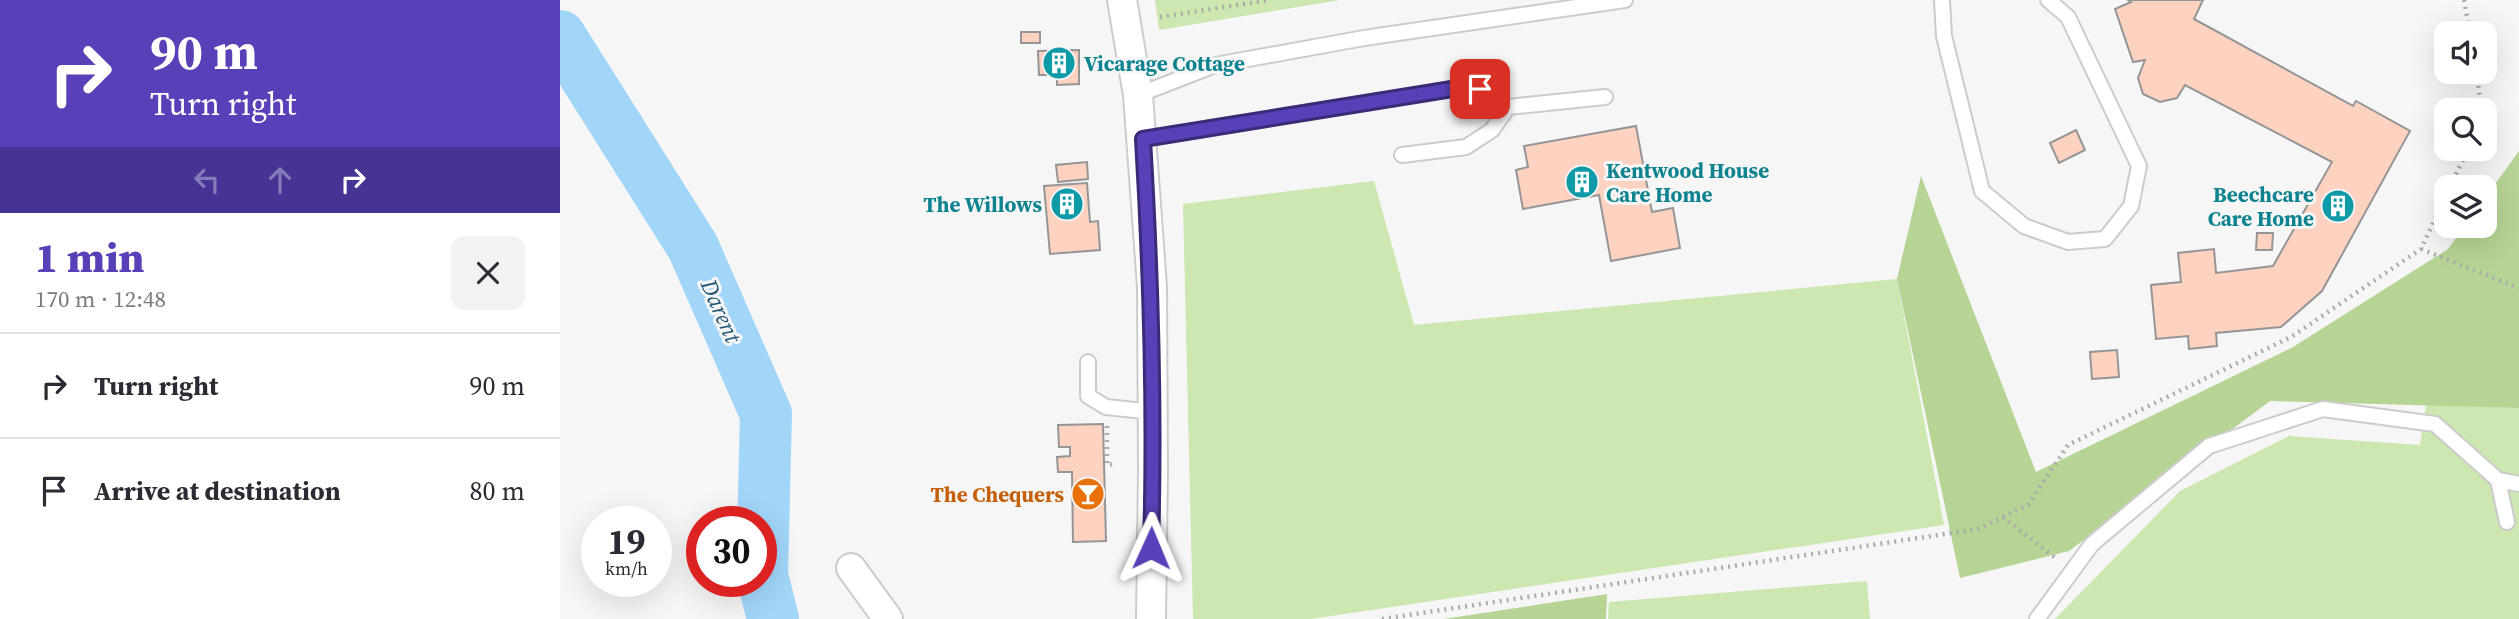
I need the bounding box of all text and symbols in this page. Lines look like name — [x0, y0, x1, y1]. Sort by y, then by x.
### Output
text: 90 m — [150, 18, 258, 85]
map controls — [2434, 21, 2497, 238]
button: sound — [2434, 21, 2497, 84]
icon: right — [35, 28, 126, 119]
building icon: Vicarage Cottage — [1040, 44, 1078, 82]
place label: Vicarage Cottage — [1084, 49, 1245, 78]
pin — [1450, 59, 1510, 119]
icon: arrive — [1461, 70, 1499, 108]
text: Turn right — [150, 82, 296, 126]
button: search — [2434, 98, 2497, 161]
place label: Kentwood House Care Home — [1606, 156, 1769, 209]
icon: left — [188, 161, 226, 199]
icon: ahead — [261, 161, 299, 199]
icon: right — [334, 161, 372, 199]
building icon: Kentwood House Care Home — [1563, 163, 1601, 201]
button: layers — [2434, 175, 2497, 238]
place label: Beechcare Care Home — [2208, 180, 2314, 233]
building icon: The Willows — [1048, 185, 1086, 223]
building icon: Beechcare Care Home — [2319, 187, 2357, 225]
place label: The Willows — [923, 190, 1042, 219]
text: 1 min — [35, 228, 145, 286]
button: close — [451, 236, 525, 310]
water label: Darent — [692, 273, 750, 349]
text: 170 m · 12:48 — [35, 283, 166, 315]
icon: right — [35, 367, 73, 405]
text: Turn right — [94, 368, 218, 404]
text: 90 m — [470, 368, 525, 404]
icon: arrive — [35, 472, 73, 510]
text: Arrive at destination — [94, 473, 341, 509]
text: 80 m — [470, 473, 525, 509]
bar icon: The Chequers — [1069, 475, 1107, 513]
place label: The Chequers — [930, 480, 1064, 509]
speed limit sign: 30 — [686, 506, 777, 597]
position arrow — [1114, 511, 1188, 585]
text: 19 — [608, 518, 645, 566]
text: km/h — [605, 556, 648, 581]

